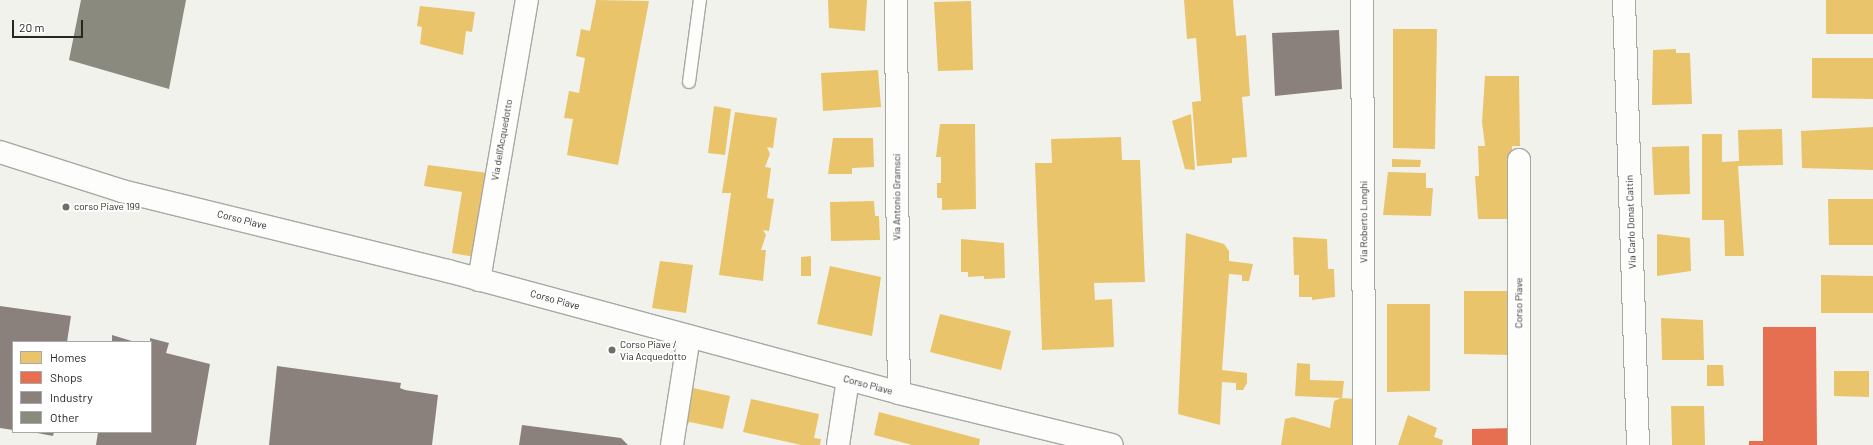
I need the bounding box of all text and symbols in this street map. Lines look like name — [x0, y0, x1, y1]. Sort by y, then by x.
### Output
scale bar — [14, 12, 85, 38]
text: 20 m — [19, 20, 45, 34]
street label: Via dell'Acquedotto — [489, 98, 515, 182]
street label: Via Antonio Gramsci — [891, 153, 903, 241]
street label: Via Carlo Donat Cattin — [1623, 175, 1639, 269]
street label: Via Roberto Longhi — [1358, 181, 1370, 263]
place label: corso Piave 199 — [74, 201, 140, 213]
marker: corso Piave 199 — [61, 202, 71, 212]
street label: Corso Piave — [216, 208, 268, 232]
street label: Corso Piave — [1513, 278, 1525, 328]
street label: Corso Piave — [529, 288, 581, 312]
place label: Corso Piave / Via Acquedotto — [620, 338, 686, 362]
legend — [12, 341, 152, 433]
marker: Corso Piave / Via Acquedotto — [607, 345, 617, 355]
text: Homes — [50, 350, 86, 364]
text: Shops — [50, 370, 82, 384]
street label: Corso Piave — [842, 373, 894, 397]
text: Industry — [50, 390, 93, 404]
text: Other — [50, 410, 79, 424]

